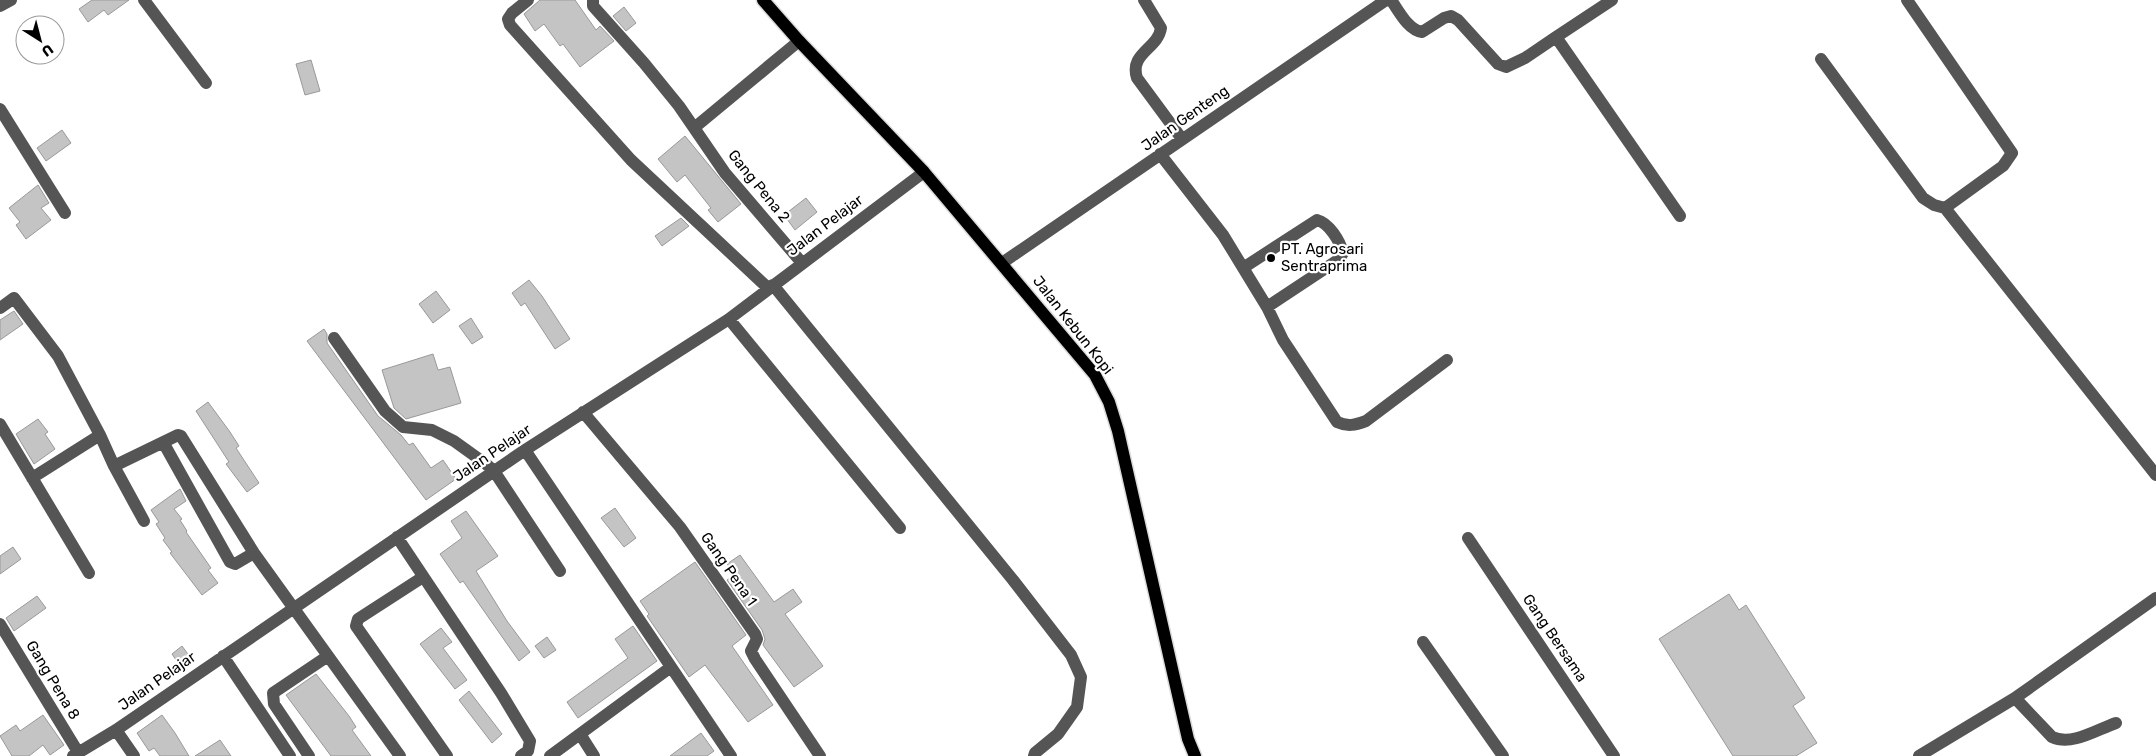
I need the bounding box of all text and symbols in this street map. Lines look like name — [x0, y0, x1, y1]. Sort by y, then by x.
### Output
north arrow — [15, 15, 65, 65]
text: U — [38, 40, 56, 60]
street label: Jalan Genteng — [1138, 81, 1232, 155]
street label: Gang Pena 2 — [724, 146, 794, 226]
street label: Jalan Pelajar — [784, 190, 867, 259]
place label: PT. Agrosari Sentraprima — [1281, 240, 1367, 275]
marker: PT. Agrosari Sentraprima — [1265, 252, 1277, 264]
street label: Jalan Kebun Kopi — [1029, 272, 1117, 378]
street label: Jalan Pelajar — [450, 420, 535, 486]
street label: Gang Pena 1 — [697, 529, 761, 609]
street label: Gang Bersama — [1519, 591, 1591, 685]
street label: Gang Pena 8 — [22, 637, 84, 723]
street label: Jalan Pelajar — [115, 648, 199, 714]

